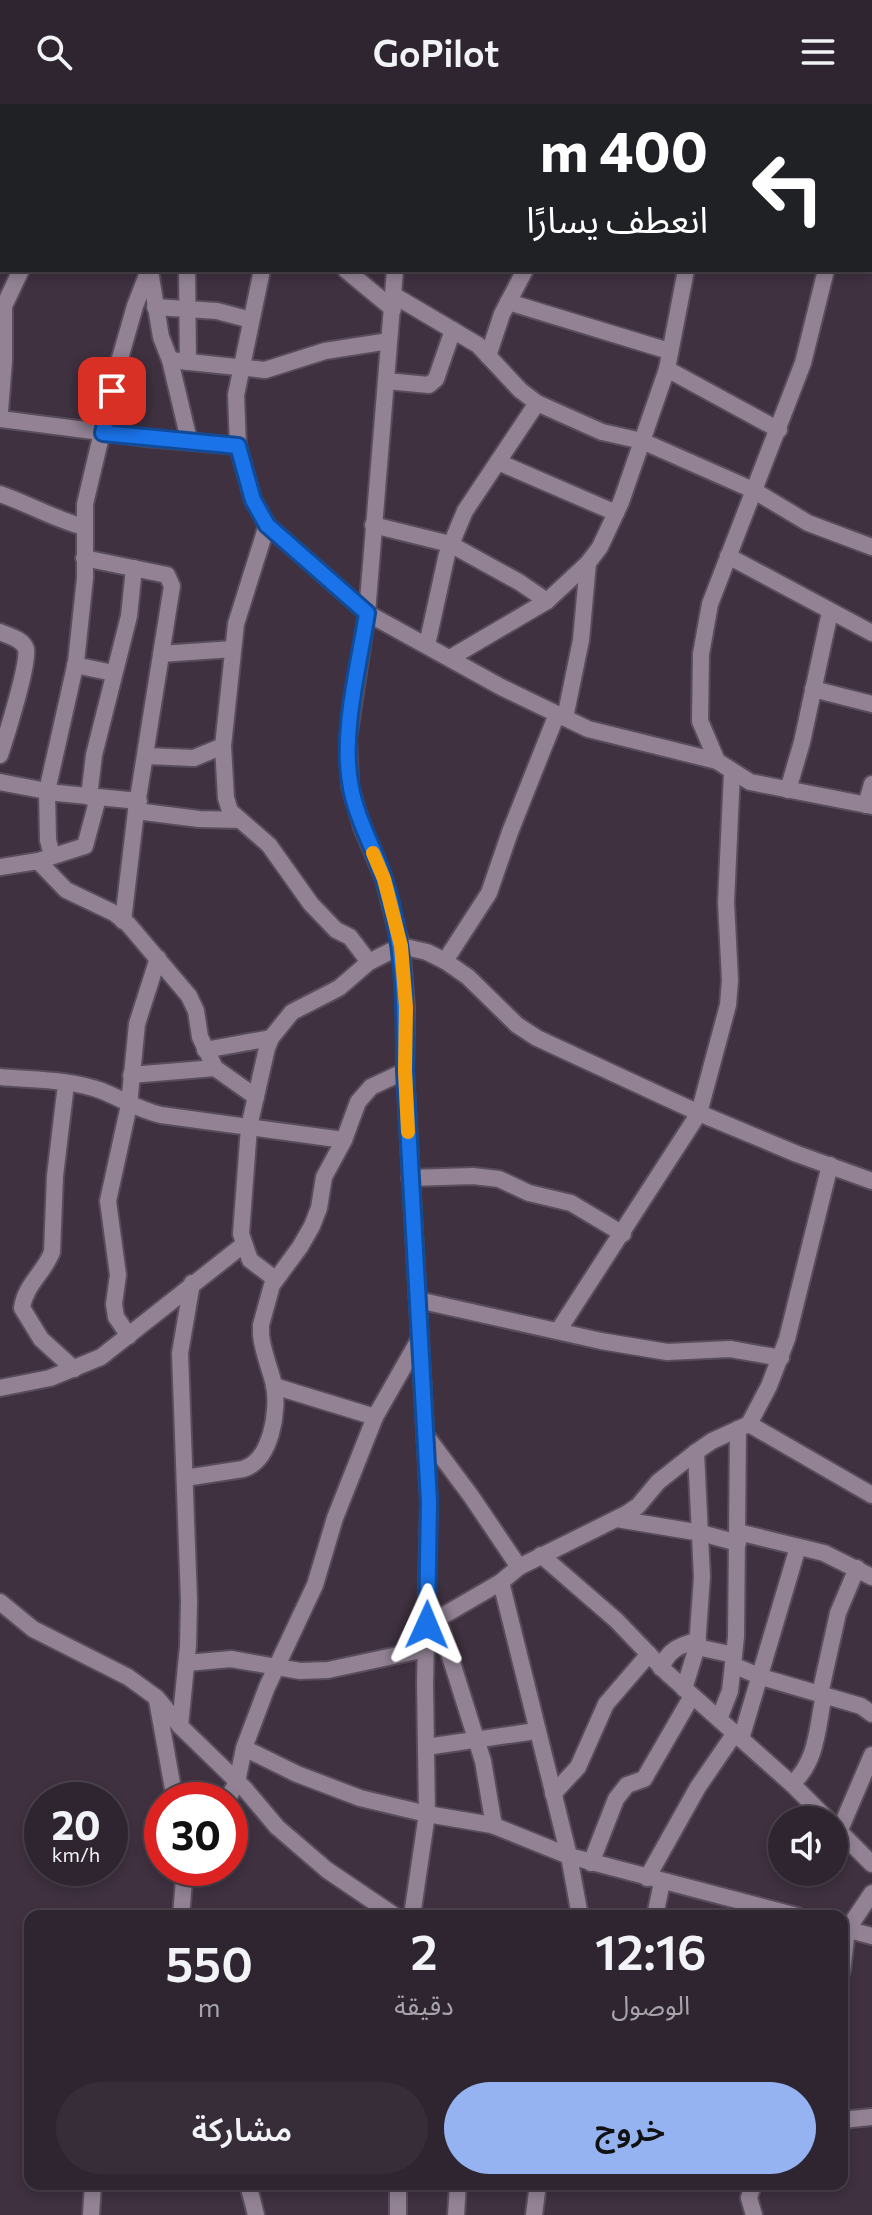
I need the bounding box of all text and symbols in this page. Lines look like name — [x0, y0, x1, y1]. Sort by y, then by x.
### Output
icon: search — [32, 30, 76, 74]
text: GoPilot — [373, 30, 499, 74]
icon: menu — [796, 30, 840, 74]
text: 400 m — [540, 115, 708, 184]
icon: left — [736, 136, 840, 240]
text: انعطف يسارًا — [526, 196, 708, 240]
pin — [78, 357, 146, 425]
icon: arrive — [90, 369, 134, 413]
position arrow — [385, 1583, 469, 1667]
speed limit sign: 30 — [144, 1782, 248, 1886]
text: 20 — [51, 1799, 101, 1848]
map controls — [768, 1806, 848, 1886]
button: sound — [768, 1806, 848, 1886]
text: km/h — [52, 1842, 100, 1866]
text: 2 — [410, 1921, 438, 1980]
text: 12:16 — [595, 1921, 707, 1980]
text: 550 — [165, 1933, 253, 1992]
text: دقيقة — [394, 1989, 454, 2020]
text: الوصول — [611, 1989, 690, 2020]
text: m — [198, 1991, 221, 2022]
button: مشاركة — [56, 2082, 428, 2174]
button: خروج — [444, 2082, 816, 2174]

